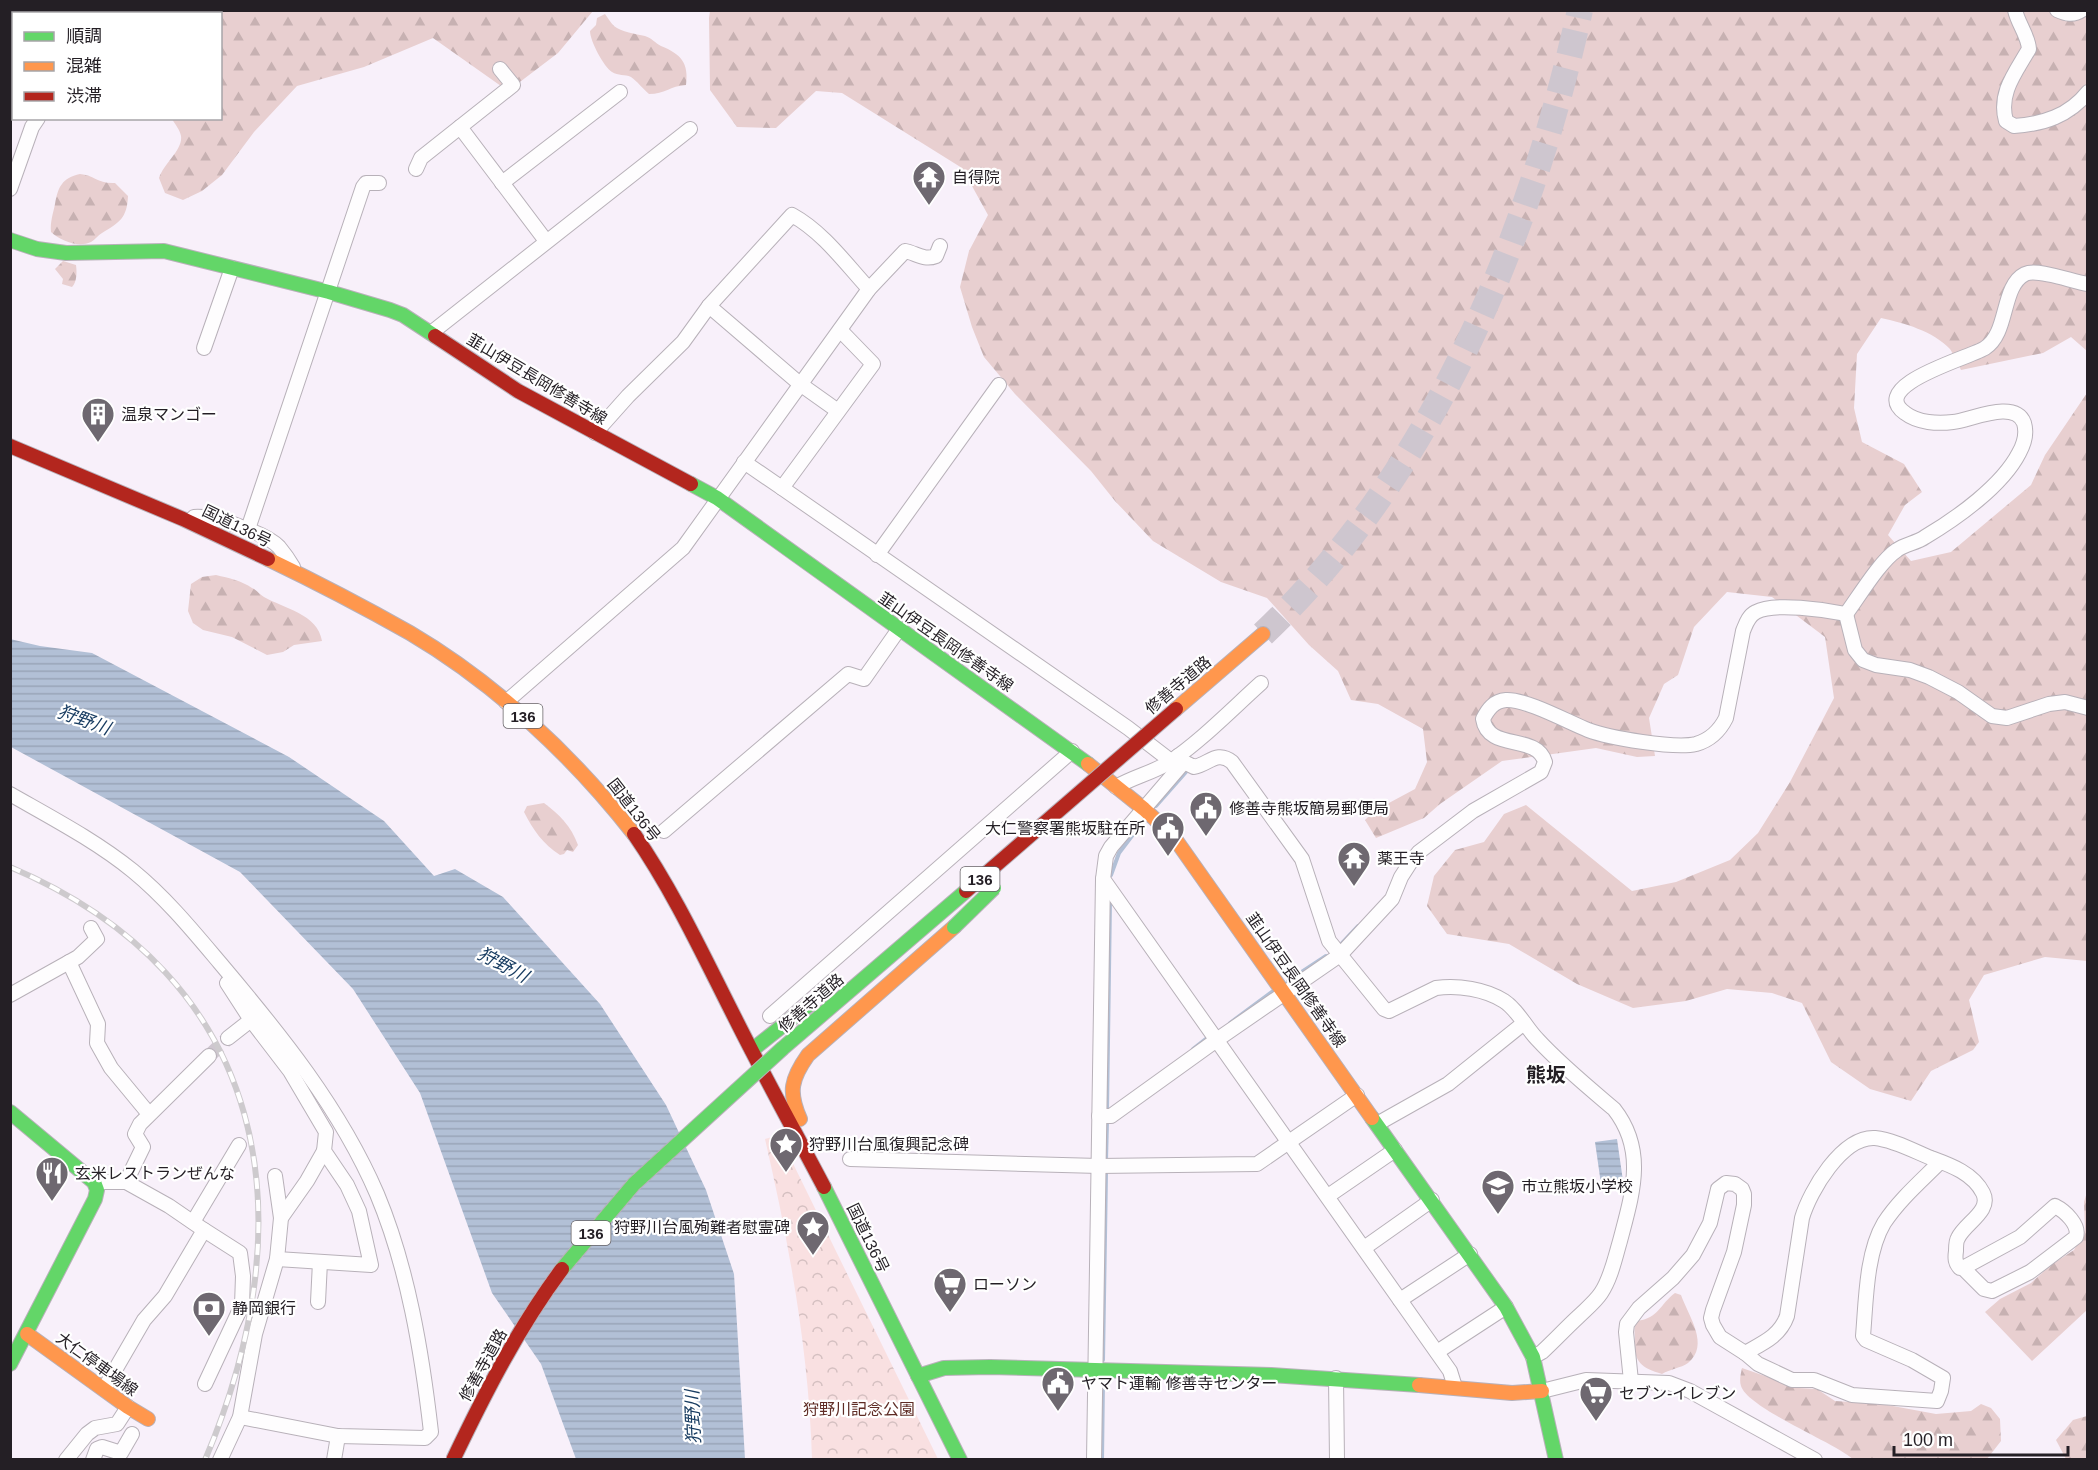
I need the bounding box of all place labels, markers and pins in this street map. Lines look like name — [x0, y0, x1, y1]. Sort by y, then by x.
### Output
temple icon: 自得院 — [911, 159, 947, 206]
place label: 自得院 — [952, 169, 1000, 186]
building icon: 温泉マンゴー — [80, 396, 116, 443]
place label: 温泉マンゴー — [121, 406, 217, 423]
public building icon: 修善寺熊坂簡易郵便局 — [1188, 790, 1224, 837]
place label: 修善寺熊坂簡易郵便局 — [1229, 800, 1389, 817]
public building icon: 大仁警察署熊坂駐在所 — [1150, 810, 1186, 857]
place label: 大仁警察署熊坂駐在所 — [985, 820, 1145, 837]
temple icon: 薬王寺 — [1336, 840, 1372, 887]
place label: 薬王寺 — [1377, 850, 1425, 867]
place icon: 狩野川台風復興記念碑 — [768, 1126, 804, 1173]
place label: 狩野川台風復興記念碑 — [809, 1136, 969, 1153]
restaurant icon: 玄米レストランぜんな — [34, 1155, 70, 1202]
place label: 玄米レストランぜんな — [75, 1165, 235, 1182]
school or university icon: 市立熊坂小学校 — [1480, 1168, 1516, 1215]
place label: 市立熊坂小学校 — [1521, 1178, 1633, 1195]
place icon: 狩野川台風殉難者慰霊碑 — [795, 1209, 831, 1256]
place label: 狩野川台風殉難者慰霊碑 — [614, 1219, 790, 1236]
supermarket icon: ローソン — [932, 1266, 968, 1313]
place label: ローソン — [973, 1276, 1037, 1293]
bank icon: 静岡銀行 — [191, 1290, 227, 1337]
place label: 静岡銀行 — [232, 1300, 296, 1317]
public building icon: ヤマト運輸 修善寺センター — [1040, 1365, 1076, 1412]
place label: ヤマト運輸 修善寺センター — [1081, 1375, 1277, 1392]
supermarket icon: セブン-イレブン — [1578, 1375, 1614, 1422]
place label: セブン-イレブン — [1619, 1385, 1736, 1402]

